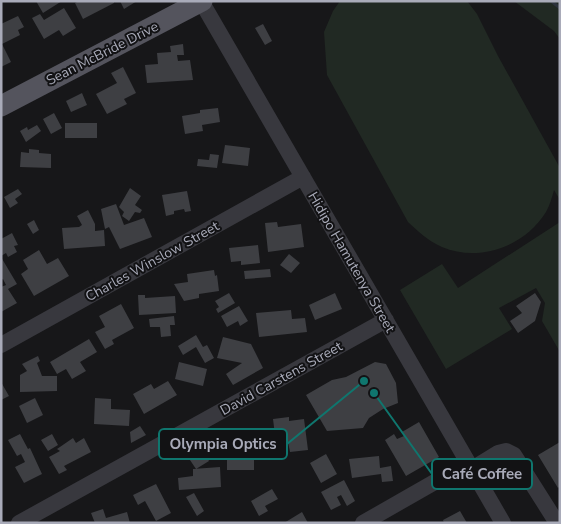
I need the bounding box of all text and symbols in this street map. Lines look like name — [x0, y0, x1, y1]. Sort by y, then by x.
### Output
street label: Sean McBride Drive — [43, 17, 162, 90]
street label: Hidipo Hamutenya Street — [304, 189, 400, 336]
street label: Charles Winslow Street — [82, 217, 223, 306]
street label: David Carstens Street — [217, 337, 346, 420]
callout: Olympia Optics — [159, 429, 287, 459]
text: Olympia Optics — [169, 434, 277, 454]
callout: Café Coffee — [432, 459, 532, 489]
text: Café Coffee — [442, 464, 522, 484]

